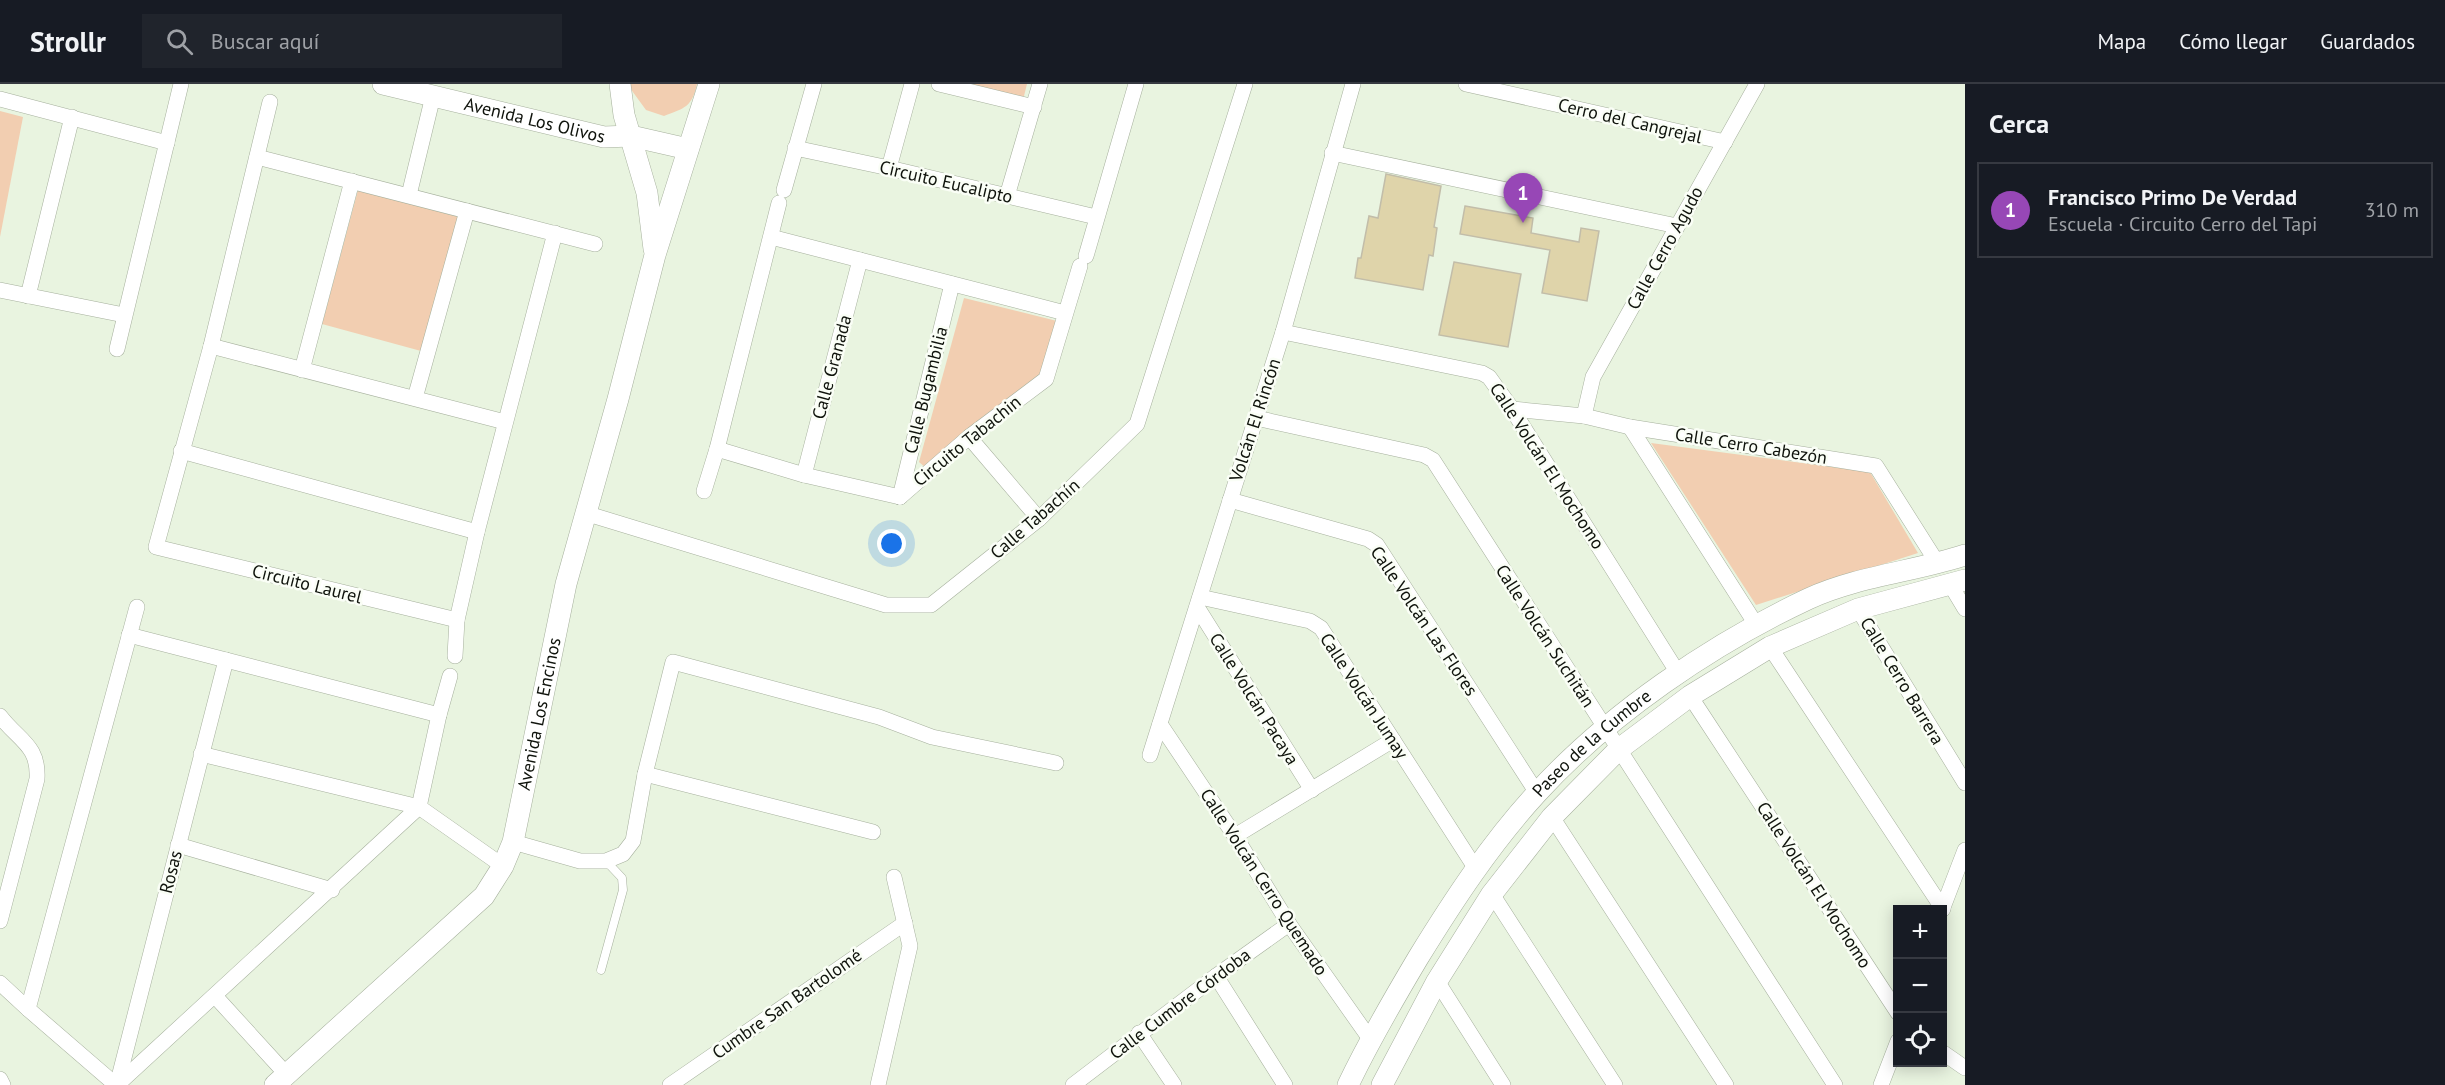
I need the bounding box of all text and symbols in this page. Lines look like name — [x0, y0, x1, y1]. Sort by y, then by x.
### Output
search box — [142, 14, 562, 68]
text: Strollr — [30, 23, 106, 60]
icon: search — [163, 25, 196, 58]
text: Buscar aquí — [211, 27, 319, 55]
text: Mapa — [2097, 28, 2146, 55]
text: Cómo llegar — [2179, 28, 2287, 55]
text: Guardados — [2320, 28, 2415, 55]
street label: Avenida Los Olivos — [462, 92, 608, 148]
street label: Cerro del Cangrejal — [1556, 93, 1705, 148]
text: Cerca — [1989, 107, 2049, 140]
street label: Circuito Eucalipto — [877, 155, 1015, 208]
pin: 1 — [1504, 174, 1543, 223]
street label: Calle Cerro Agudo — [1621, 182, 1708, 313]
text: Francisco Primo De Verdad — [2048, 183, 2297, 211]
text: 1 — [2005, 197, 2016, 223]
text: 310 m — [2365, 197, 2419, 223]
text: Escuela · Circuito Cerro del Tapi — [2048, 211, 2317, 237]
street label: Calle Granada — [807, 312, 856, 421]
street label: Calle Bugambilia — [899, 324, 952, 456]
street label: Volcán El Rincón — [1223, 355, 1285, 485]
street label: Calle Volcán El Mochomo — [1485, 378, 1610, 553]
street label: Circuito Tabachin — [908, 390, 1025, 491]
street label: Calle Cerro Cabezón — [1673, 422, 1829, 469]
street label: Calle Tabachín — [985, 473, 1084, 564]
your location — [877, 529, 906, 558]
street label: Calle Volcán Las Flores — [1366, 541, 1483, 700]
street label: Circuito Laurel — [250, 559, 365, 608]
street label: Calle Volcán Suchitán — [1491, 560, 1600, 711]
street label: Calle Cerro Barrera — [1855, 613, 1950, 749]
street label: Calle Volcán Pacaya — [1205, 628, 1304, 769]
street label: Calle Volcán Jumay — [1315, 628, 1414, 764]
street label: Avenida Los Encinos — [512, 635, 566, 792]
street label: Paseo de la Cumbre — [1527, 684, 1656, 802]
street label: Calle Volcán Cerro Quemado — [1195, 784, 1333, 979]
street label: Calle Volcán El Mochomo — [1752, 797, 1877, 972]
street label: Rosas — [154, 848, 187, 896]
map controls — [1893, 905, 1947, 1067]
button: + — [1893, 905, 1947, 959]
street label: Cumbre San Bartolomé — [707, 943, 866, 1064]
street label: Calle Cumbre Córdoba — [1105, 943, 1255, 1064]
button: − — [1893, 959, 1947, 1013]
button: locate — [1893, 1013, 1947, 1067]

